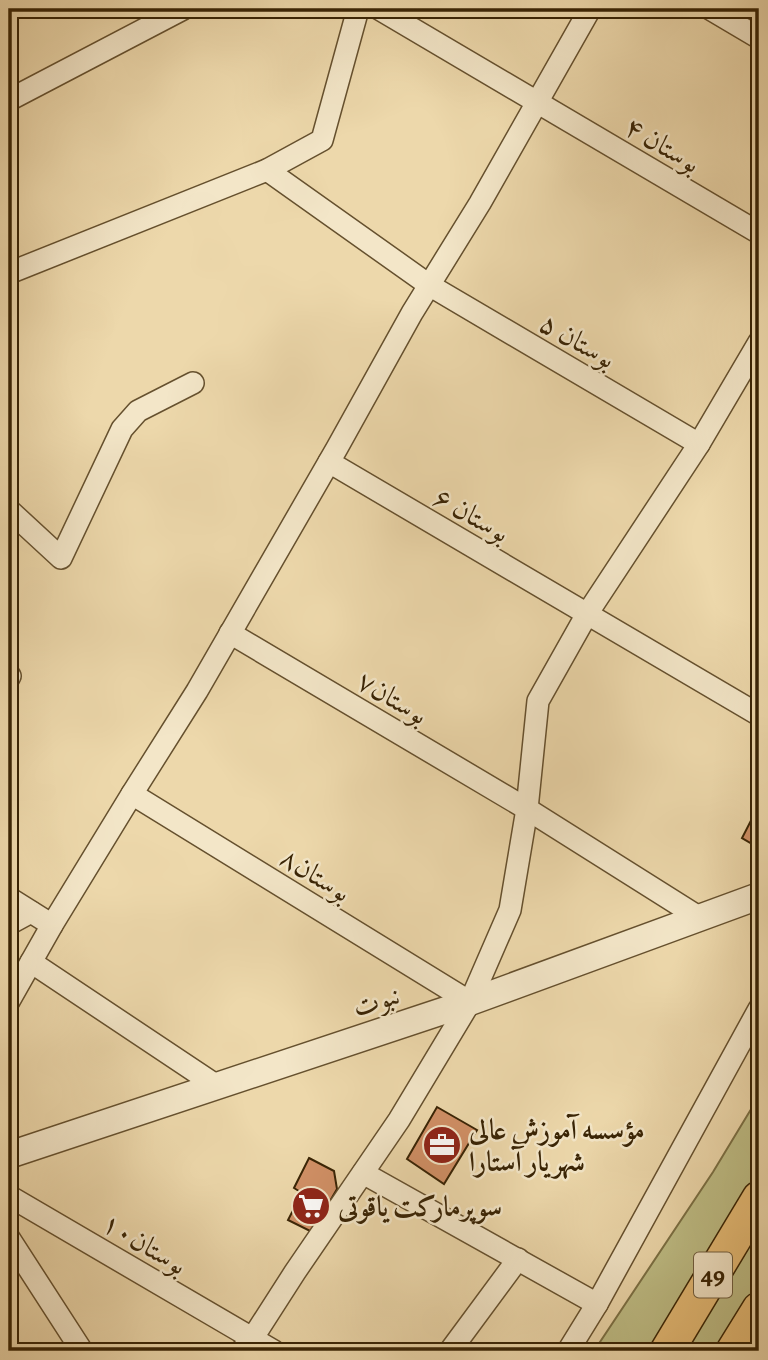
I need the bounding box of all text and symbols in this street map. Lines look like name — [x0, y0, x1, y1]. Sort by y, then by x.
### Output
street label: بوستان ۴ — [618, 107, 707, 182]
street label: بوستان ۵ — [532, 304, 623, 378]
street label: بوستان ۶ — [426, 478, 517, 552]
street label: بوستان۷ — [350, 662, 435, 734]
street label: بوستان۸ — [273, 838, 358, 911]
street label: نبوت — [348, 975, 405, 1026]
place label: مؤسسه آموزش عالی شهریار آستارا — [468, 1111, 645, 1181]
office icon: مؤسسه آموزش عالی شهریار آستارا — [421, 1124, 463, 1166]
supermarket icon: سوپرمارکت یاقوتی — [290, 1185, 332, 1227]
place label: سوپرمارکت یاقوتی — [337, 1188, 502, 1226]
street label: بوستان۱۰ — [95, 1204, 194, 1284]
road number: 49 — [694, 1252, 732, 1298]

